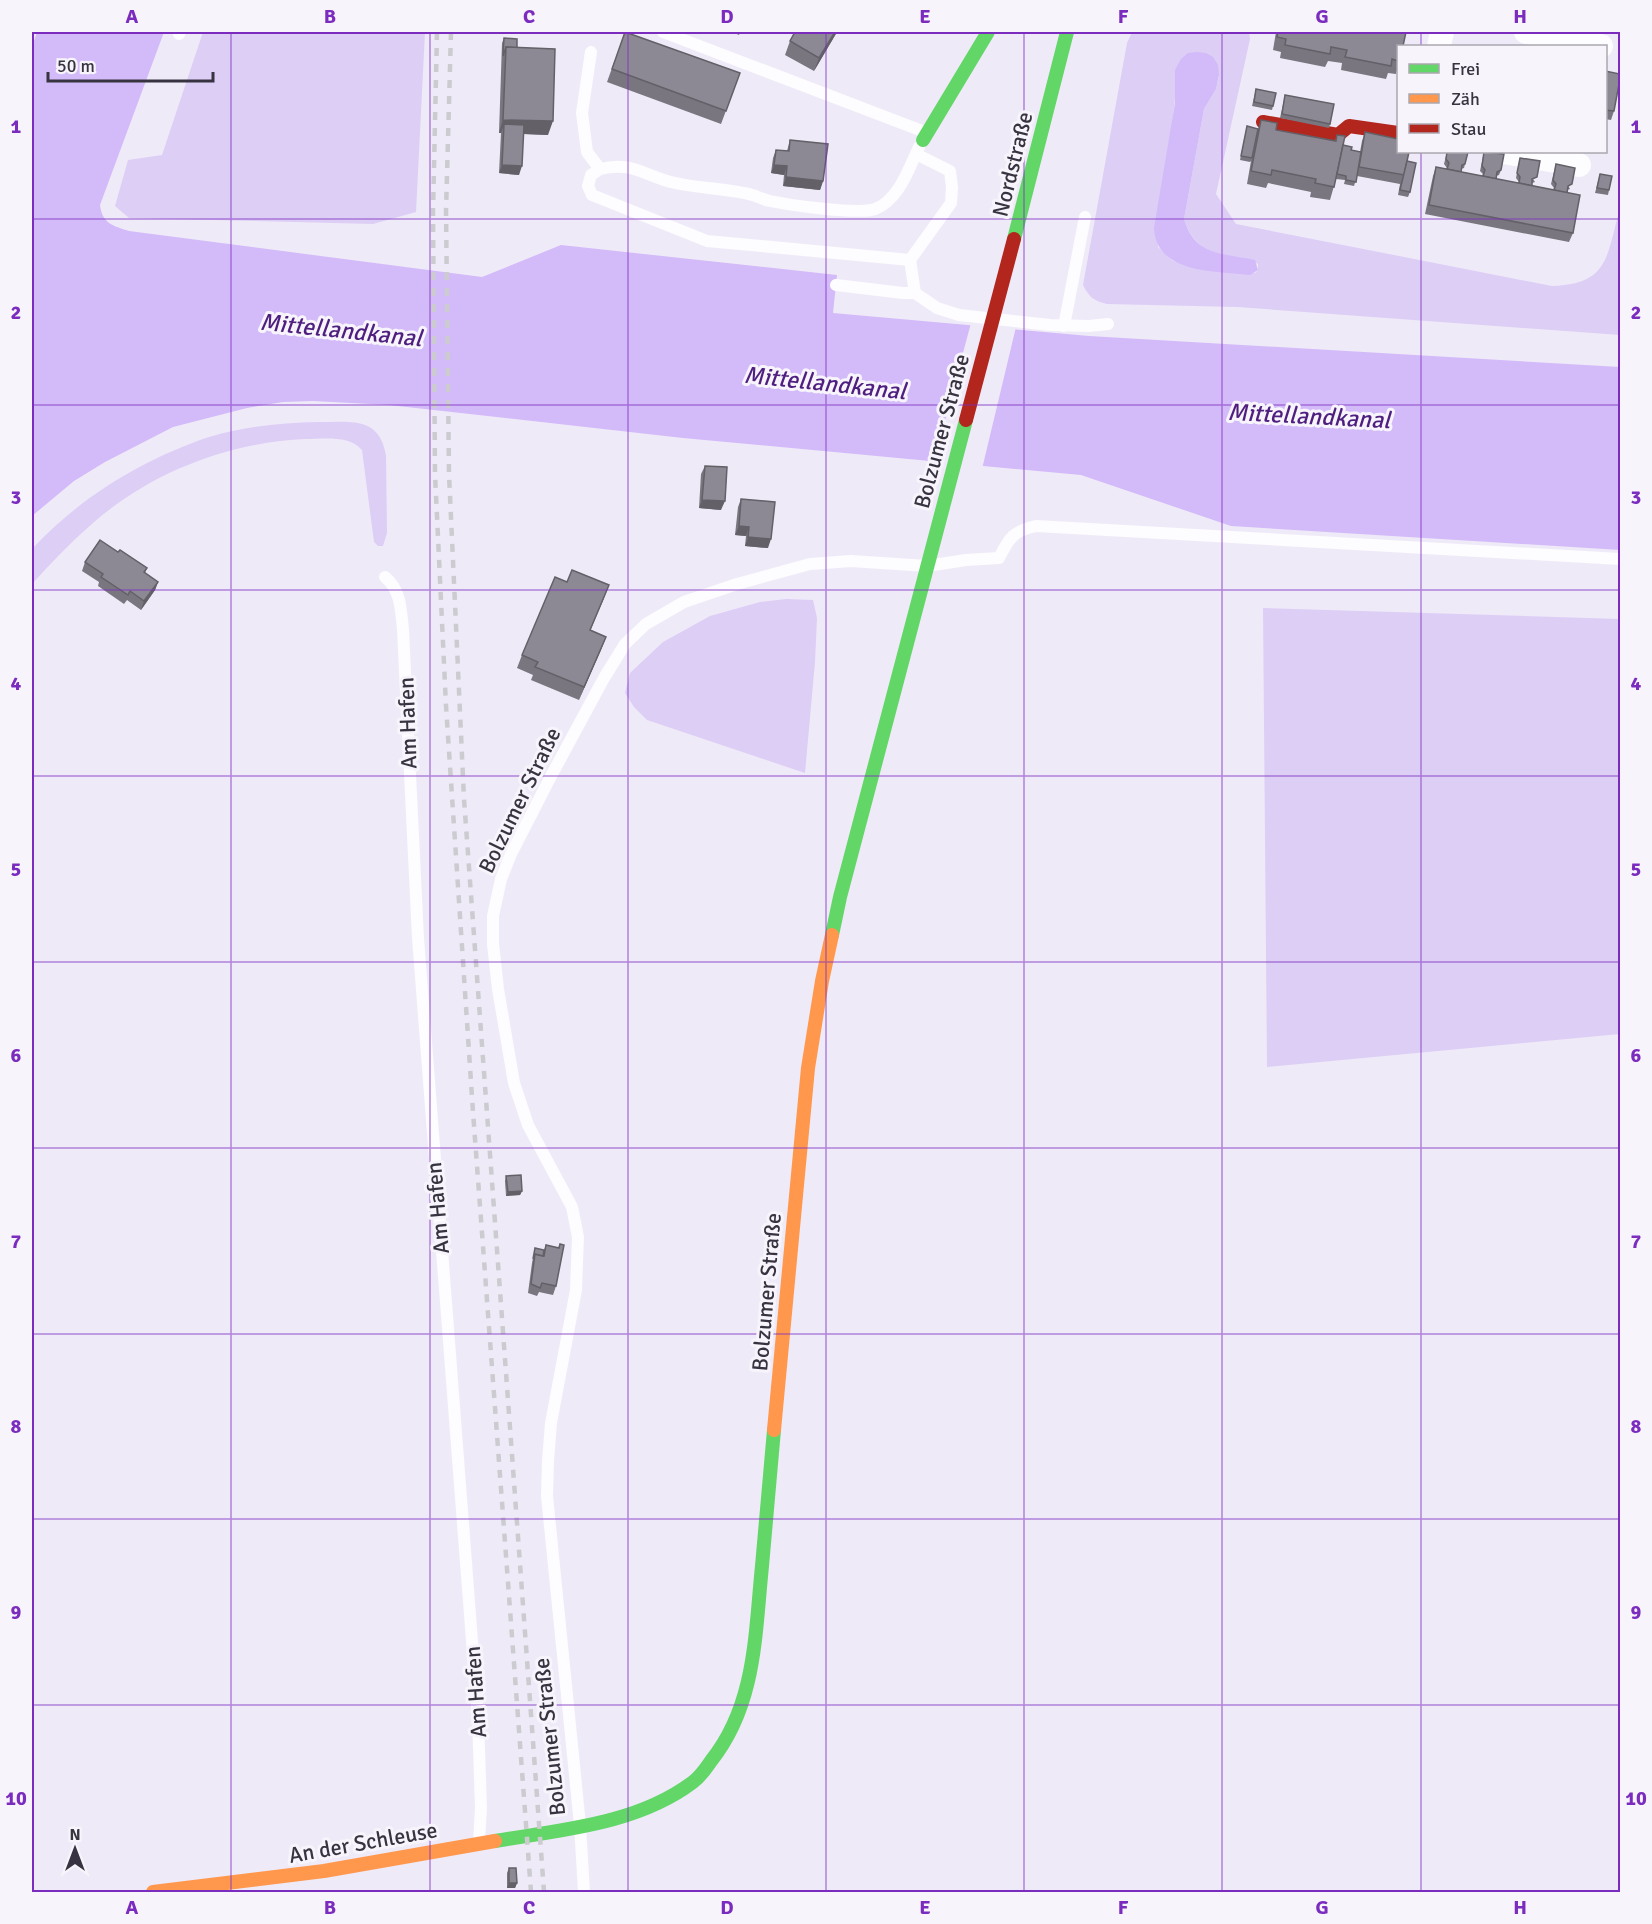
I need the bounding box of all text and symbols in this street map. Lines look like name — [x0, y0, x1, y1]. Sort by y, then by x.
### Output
text: A — [126, 4, 139, 29]
text: B — [324, 4, 336, 29]
text: C — [523, 4, 535, 29]
text: D — [720, 4, 734, 29]
text: E — [919, 4, 931, 29]
text: F — [1118, 4, 1129, 29]
text: G — [1315, 4, 1329, 29]
text: H — [1513, 4, 1527, 29]
scale bar — [48, 45, 213, 83]
legend — [1397, 45, 1607, 153]
text: 50 m — [57, 55, 95, 77]
text: Frei — [1451, 58, 1480, 80]
text: Zäh — [1451, 88, 1480, 110]
street label: Nordstraße — [986, 109, 1039, 219]
text: 1 — [11, 114, 22, 139]
text: 1 — [1631, 114, 1642, 139]
text: Stau — [1451, 118, 1486, 140]
text: 2 — [11, 300, 21, 325]
text: 2 — [1631, 300, 1641, 325]
water label: Mittellandkanal — [259, 307, 425, 354]
street label: Bolzumer Straße — [908, 351, 975, 511]
water label: Mittellandkanal — [743, 360, 909, 407]
water label: Mittellandkanal — [1227, 397, 1393, 435]
text: 3 — [11, 485, 21, 510]
text: 3 — [1631, 485, 1641, 510]
text: 4 — [11, 671, 22, 696]
text: 4 — [1631, 671, 1642, 696]
street label: Am Hafen — [392, 677, 423, 769]
street label: Bolzumer Straße — [473, 723, 566, 877]
text: 5 — [11, 857, 21, 882]
text: 5 — [1631, 857, 1641, 882]
text: 6 — [11, 1043, 22, 1068]
text: 6 — [1631, 1043, 1642, 1068]
street label: Am Hafen — [420, 1161, 455, 1255]
street label: Bolzumer Straße — [746, 1212, 787, 1372]
text: 7 — [11, 1229, 22, 1254]
text: 7 — [1631, 1229, 1642, 1254]
text: 8 — [11, 1414, 22, 1439]
text: 8 — [1631, 1414, 1642, 1439]
text: 9 — [11, 1600, 22, 1625]
text: 9 — [1631, 1600, 1642, 1625]
street label: Am Hafen — [459, 1645, 492, 1739]
street label: Bolzumer Straße — [528, 1657, 571, 1817]
text: 10 — [5, 1786, 27, 1811]
text: 10 — [1625, 1786, 1647, 1811]
street label: An der Schleuse — [287, 1816, 439, 1869]
north arrow — [45, 1819, 105, 1879]
text: N — [69, 1825, 81, 1845]
text: A — [126, 1895, 139, 1920]
text: B — [324, 1895, 336, 1920]
text: C — [523, 1895, 535, 1920]
text: D — [720, 1895, 734, 1920]
text: E — [919, 1895, 931, 1920]
text: F — [1118, 1895, 1129, 1920]
text: G — [1315, 1895, 1329, 1920]
text: H — [1513, 1895, 1527, 1920]

